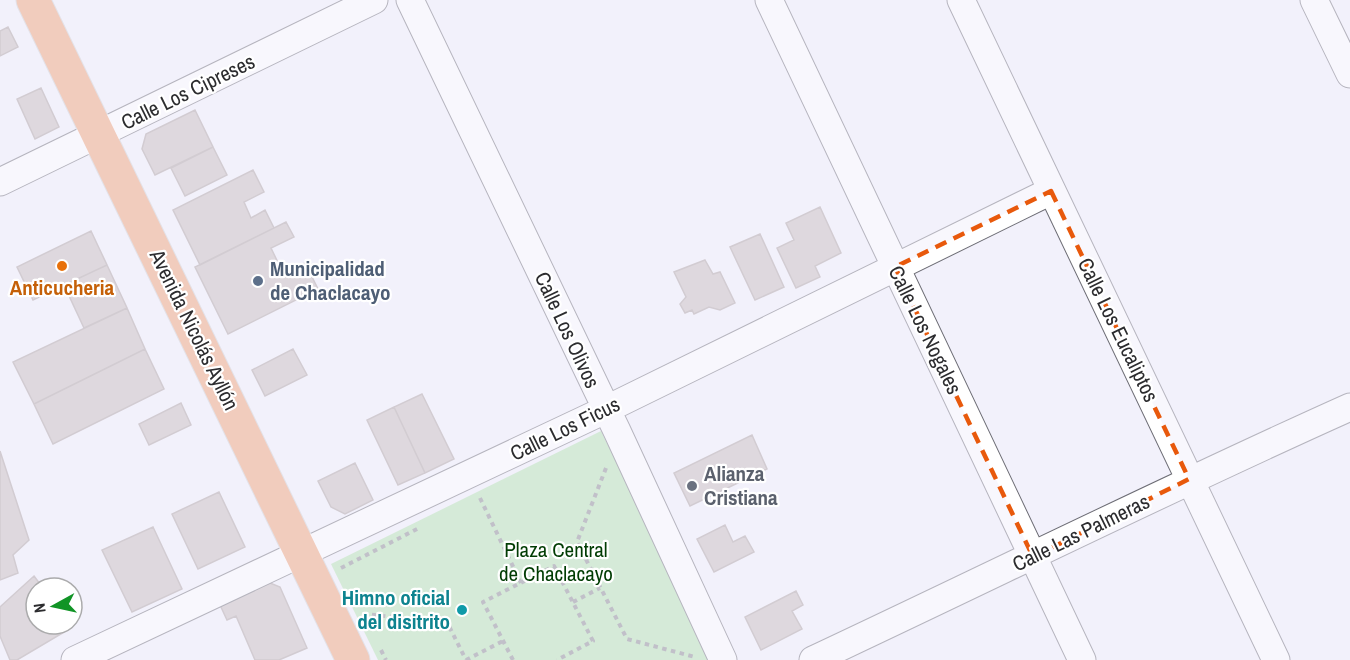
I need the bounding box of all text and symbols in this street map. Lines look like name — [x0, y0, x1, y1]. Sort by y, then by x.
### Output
street label: Calle Los Cipreses — [116, 47, 260, 136]
street label: Avenida Nicolás Ayllón — [143, 244, 246, 415]
street label: Calle Los Eucaliptos — [1071, 253, 1166, 407]
place label: Municipalidad de Chaclacayo — [270, 254, 391, 307]
marker: Anticucheria — [55, 259, 69, 273]
street label: Calle Los Nogales — [882, 261, 969, 399]
street label: Calle Los Olivos — [528, 267, 607, 393]
place label: Anticucheria — [10, 273, 115, 302]
marker: Municipalidad de Chaclacayo — [251, 274, 265, 288]
street label: Calle Los Ficus — [505, 390, 624, 468]
place label: Alianza Cristiana — [704, 459, 778, 512]
marker: Alianza Cristiana — [685, 479, 699, 493]
street label: Calle Las Palmeras — [1007, 487, 1154, 578]
park label: Plaza Central de Chaclacayo — [499, 535, 613, 588]
north arrow — [24, 576, 84, 636]
place label: Himno oficial del disitrito — [342, 583, 450, 636]
text: N — [28, 602, 51, 614]
marker: Himno oficial del disitrito — [455, 603, 469, 617]

